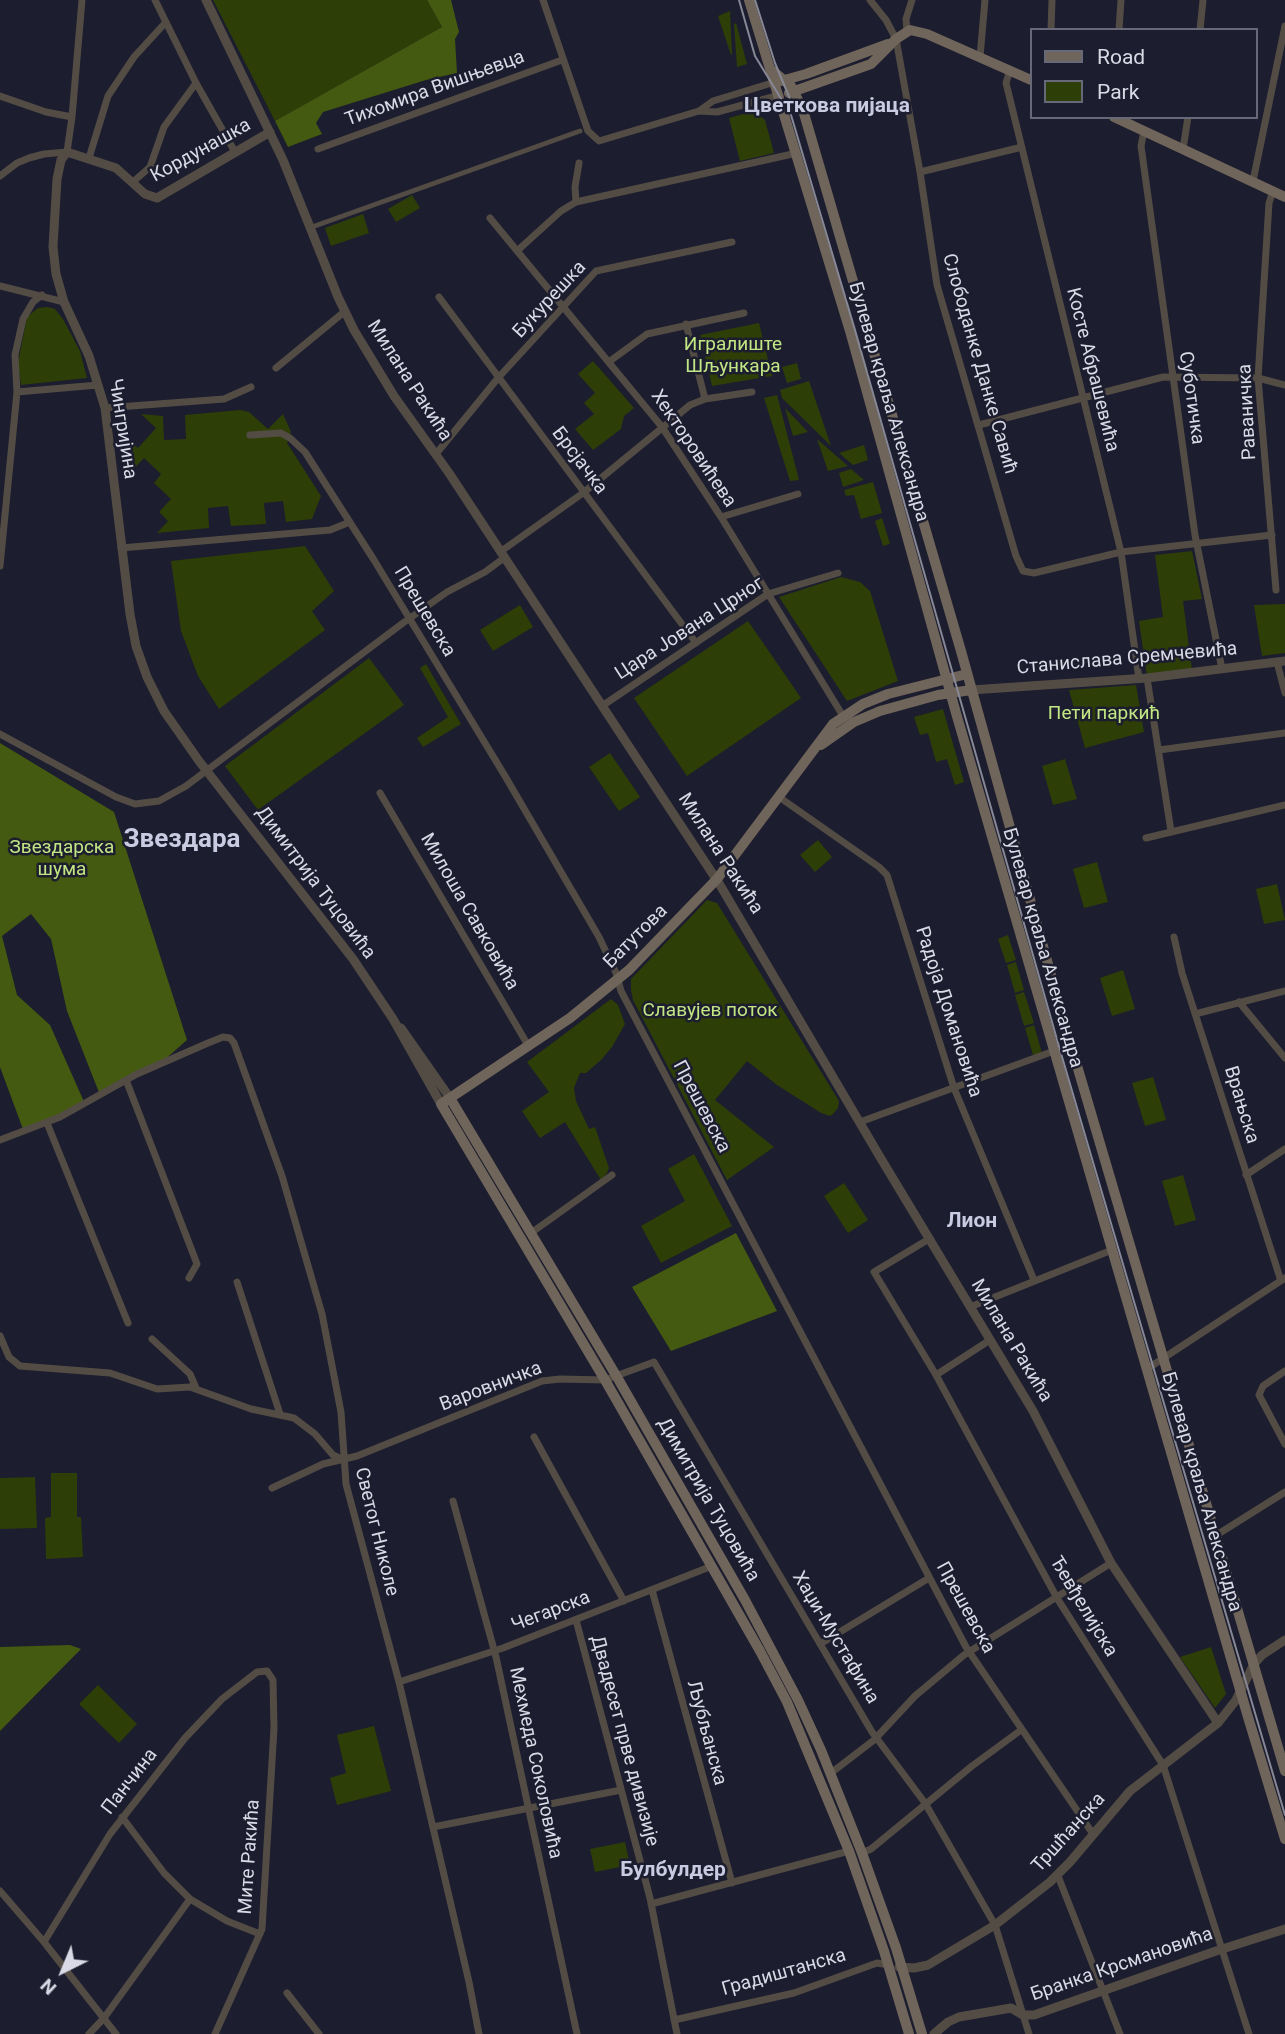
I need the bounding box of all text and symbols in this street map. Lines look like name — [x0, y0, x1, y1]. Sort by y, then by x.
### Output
legend — [1030, 28, 1257, 119]
text: Road — [1097, 45, 1145, 69]
street label: Тихомира Вишњевца — [342, 46, 528, 132]
text: Park — [1097, 80, 1139, 104]
district label: Цветкова пијаца — [744, 94, 910, 120]
street label: Кордунашка — [147, 114, 255, 188]
street label: Слободанке Данке Савић — [937, 251, 1021, 477]
street label: Букурешка — [509, 257, 591, 343]
street label: Булевар краља Александра — [843, 280, 933, 524]
street label: Косте Абрашевића — [1061, 286, 1123, 454]
street label: Милана Ракића — [361, 316, 457, 446]
park label: Игралиште Шљункара — [684, 334, 782, 378]
street label: Суботичка — [1173, 350, 1209, 446]
street label: Раваничка — [1234, 363, 1262, 461]
street label: Чингријина — [103, 377, 141, 481]
street label: Хекторовићева — [645, 386, 741, 512]
street label: Брсјачка — [546, 423, 612, 499]
street label: Прешевска — [388, 563, 460, 661]
street label: Цара Јована Црног — [611, 572, 769, 686]
street label: Станислава Сремчевића — [1016, 638, 1238, 680]
park label: Пети паркић — [1048, 703, 1160, 725]
street label: Милана Ракића — [672, 789, 768, 919]
street label: Димитрија Туцовића — [250, 802, 380, 964]
district label: Звездара — [123, 824, 241, 856]
street label: Булевар краља Александра — [997, 826, 1087, 1070]
street label: Милоша Савковића — [415, 830, 523, 994]
park label: Звездарска шума — [10, 837, 114, 881]
street label: Батутова — [599, 900, 673, 974]
street label: Радоја Домановића — [910, 924, 986, 1100]
park label: Славујев поток — [642, 1000, 778, 1022]
street label: Прешевска — [667, 1057, 735, 1157]
street label: Врањска — [1218, 1064, 1264, 1146]
district label: Лион — [947, 1209, 997, 1235]
street label: Милана Ракића — [965, 1275, 1057, 1407]
street label: Варовничка — [437, 1357, 545, 1417]
street label: Булевар краља Александра — [1156, 1370, 1246, 1614]
street label: Димитрија Туцовића — [652, 1414, 764, 1586]
street label: Светог Николе — [349, 1465, 403, 1599]
street label: Ђевђелијска — [1044, 1553, 1122, 1661]
street label: Прешевска — [931, 1558, 999, 1658]
street label: Хаџи-Мустафина — [787, 1568, 883, 1708]
street label: Чегарска — [508, 1587, 594, 1637]
street label: Двадесет прве дивизије — [585, 1633, 663, 1849]
street label: Мехмеда Соколовића — [504, 1665, 566, 1861]
street label: Љубљанска — [681, 1678, 731, 1788]
street label: Панчина — [97, 1744, 163, 1820]
street label: Тршћанска — [1027, 1789, 1111, 1877]
street label: Мите Ракића — [235, 1799, 265, 1915]
district label: Булбулдер — [620, 1858, 726, 1884]
street label: Бранка Крсмановића — [1028, 1923, 1216, 2007]
north arrow — [28, 1936, 98, 2006]
street label: Градиштанска — [719, 1944, 849, 2002]
text: N — [36, 1974, 61, 2000]

